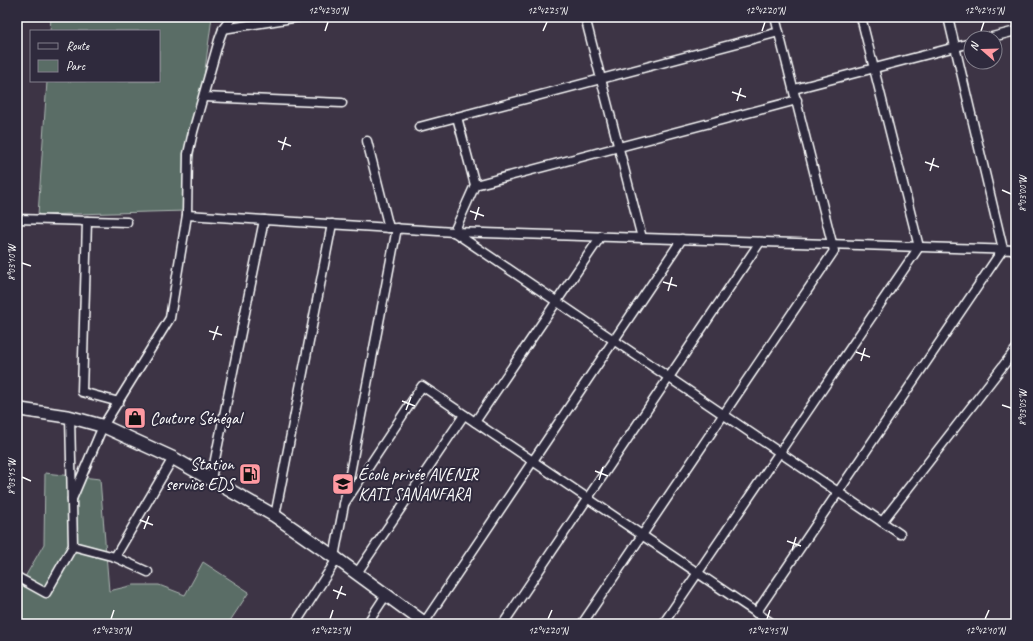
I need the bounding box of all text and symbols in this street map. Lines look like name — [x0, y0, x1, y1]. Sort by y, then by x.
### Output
text: 12°42'30"N — [308, 4, 350, 17]
text: 12°42'25"N — [527, 4, 569, 17]
text: 12°42'20"N — [745, 4, 787, 17]
text: 12°42'15"N — [964, 4, 1006, 17]
legend — [30, 30, 160, 82]
north arrow — [963, 30, 1003, 70]
text: Route — [66, 38, 90, 54]
text: N — [966, 39, 982, 52]
text: Parc — [66, 58, 86, 74]
text: 8°03'00"W — [1016, 174, 1029, 212]
text: 8°03'10"W — [5, 243, 18, 281]
text: 8°03'05"W — [1016, 388, 1029, 426]
shop icon: Couture Sénégal — [122, 405, 148, 431]
place label: Couture Sénégal — [150, 408, 244, 429]
place label: Station service EDS — [166, 454, 237, 495]
text: 8°03'15"W — [5, 457, 18, 495]
fuel station icon: Station service EDS — [237, 461, 263, 487]
place label: École privée AVENIR KATI SANANFARA — [358, 463, 480, 505]
school or university icon: École privée AVENIR KATI SANANFARA — [330, 471, 356, 497]
text: 12°42'30"N — [91, 624, 133, 637]
text: 12°42'25"N — [310, 624, 352, 637]
text: 12°42'20"N — [528, 624, 570, 637]
text: 12°42'15"N — [747, 624, 789, 637]
text: 12°42'10"N — [965, 624, 1007, 637]

